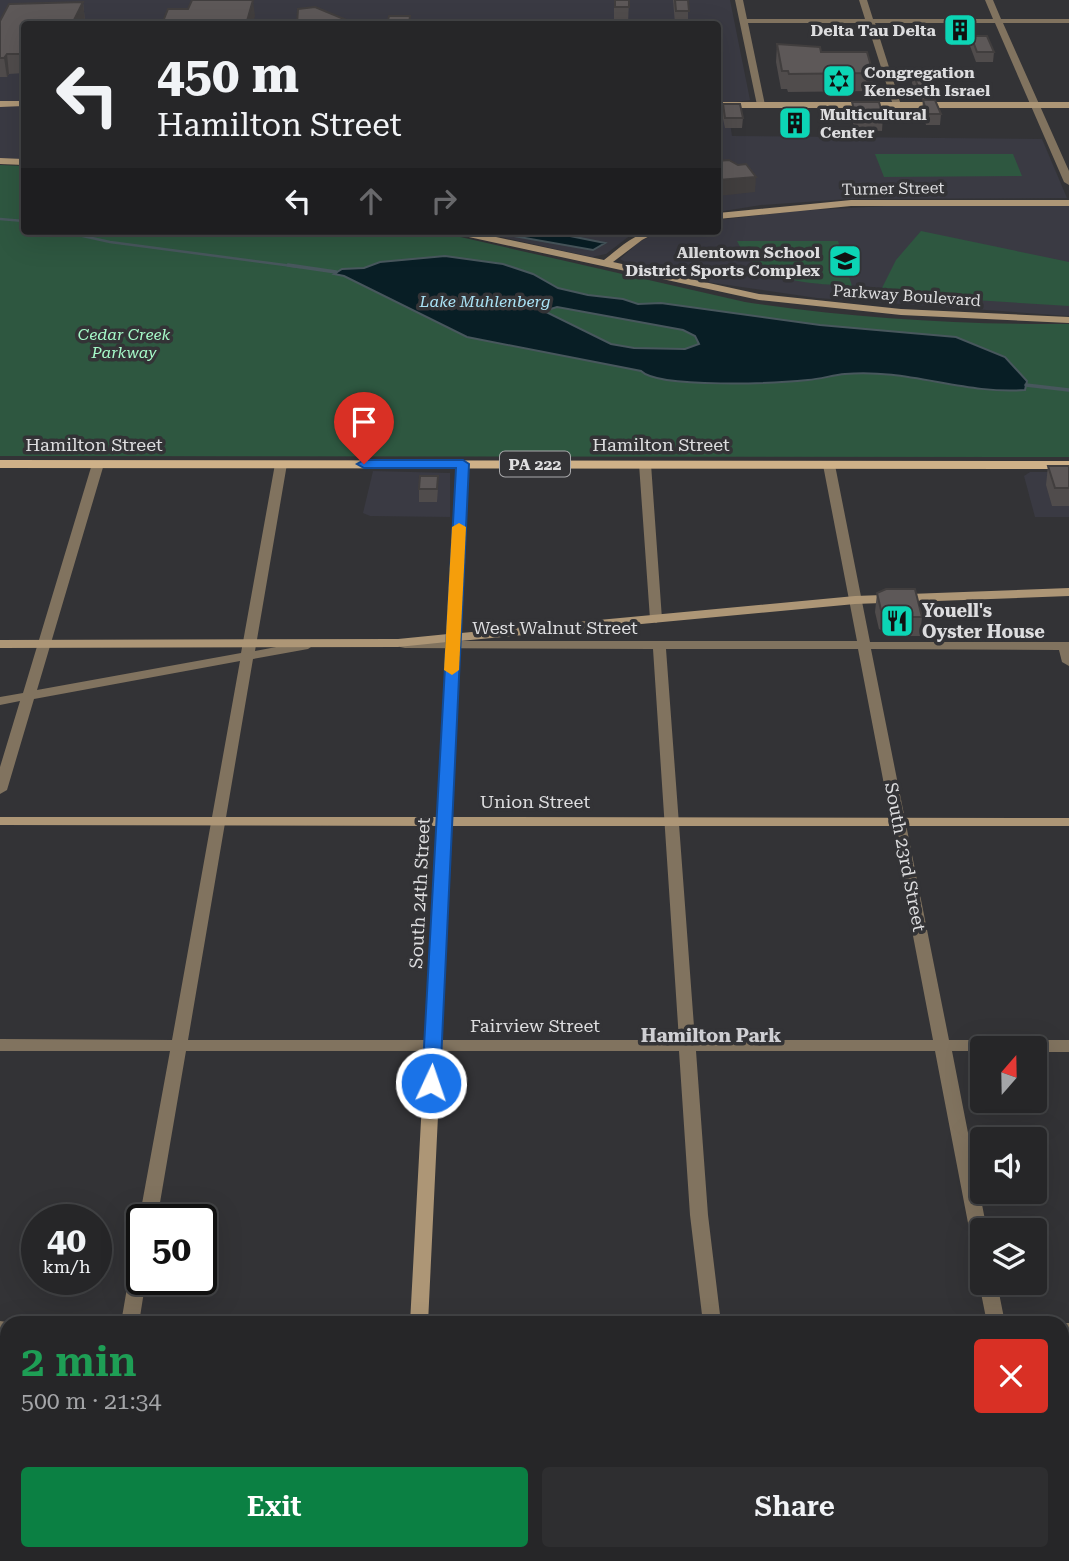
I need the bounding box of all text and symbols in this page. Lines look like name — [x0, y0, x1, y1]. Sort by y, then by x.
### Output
building icon: Delta Tau Delta — [941, 11, 979, 49]
place label: Delta Tau Delta — [810, 21, 937, 40]
text: 450 m — [157, 47, 299, 104]
icon: left — [42, 49, 133, 140]
synagogue icon: Congregation Keneseth Israel — [820, 62, 858, 100]
place label: Congregation Keneseth Israel — [864, 63, 991, 100]
building icon: Multicultural Center — [776, 104, 814, 142]
place label: Multicultural Center — [820, 105, 928, 142]
text: Hamilton Street — [157, 106, 402, 144]
street label: Turner Street — [841, 178, 945, 199]
icon: left — [279, 182, 317, 220]
icon: ahead — [352, 182, 390, 220]
icon: right — [425, 182, 463, 220]
school or university icon: Allentown School District Sports Complex — [826, 242, 864, 280]
place label: Allentown School District Sports Complex — [625, 243, 821, 280]
street label: Parkway Boulevard — [832, 281, 982, 310]
water label: Lake Muhlenberg — [419, 292, 551, 311]
park label: Cedar Creek Parkway — [78, 325, 171, 362]
pin — [334, 392, 394, 464]
icon: arrive — [345, 403, 383, 441]
street label: Hamilton Street — [25, 434, 163, 455]
street label: Hamilton Street — [592, 434, 730, 455]
road number: PA 222 — [500, 452, 570, 477]
place label: Youell's Oyster House — [922, 600, 1045, 642]
restaurant icon: Youell's Oyster House — [878, 602, 916, 640]
street label: West Walnut Street — [472, 617, 638, 638]
street label: South 23rd Street — [881, 780, 930, 934]
street label: Union Street — [480, 791, 590, 812]
street label: South 24th Street — [405, 817, 434, 969]
street label: Fairview Street — [470, 1015, 600, 1036]
district label: Hamilton Park — [641, 1024, 781, 1047]
north arrow — [970, 1036, 1046, 1113]
map controls — [970, 1036, 1047, 1295]
position arrow — [394, 1046, 468, 1120]
button: sound — [970, 1127, 1047, 1204]
speed limit sign: 50 — [126, 1204, 217, 1295]
button: layers — [970, 1218, 1047, 1295]
text: 40 — [47, 1220, 86, 1261]
text: km/h — [42, 1256, 91, 1277]
text: 2 min — [21, 1337, 137, 1386]
button: close — [974, 1339, 1048, 1413]
text: 500 m · 21:34 — [21, 1388, 161, 1415]
button: Exit — [21, 1467, 528, 1547]
button: Share — [542, 1467, 1048, 1547]

